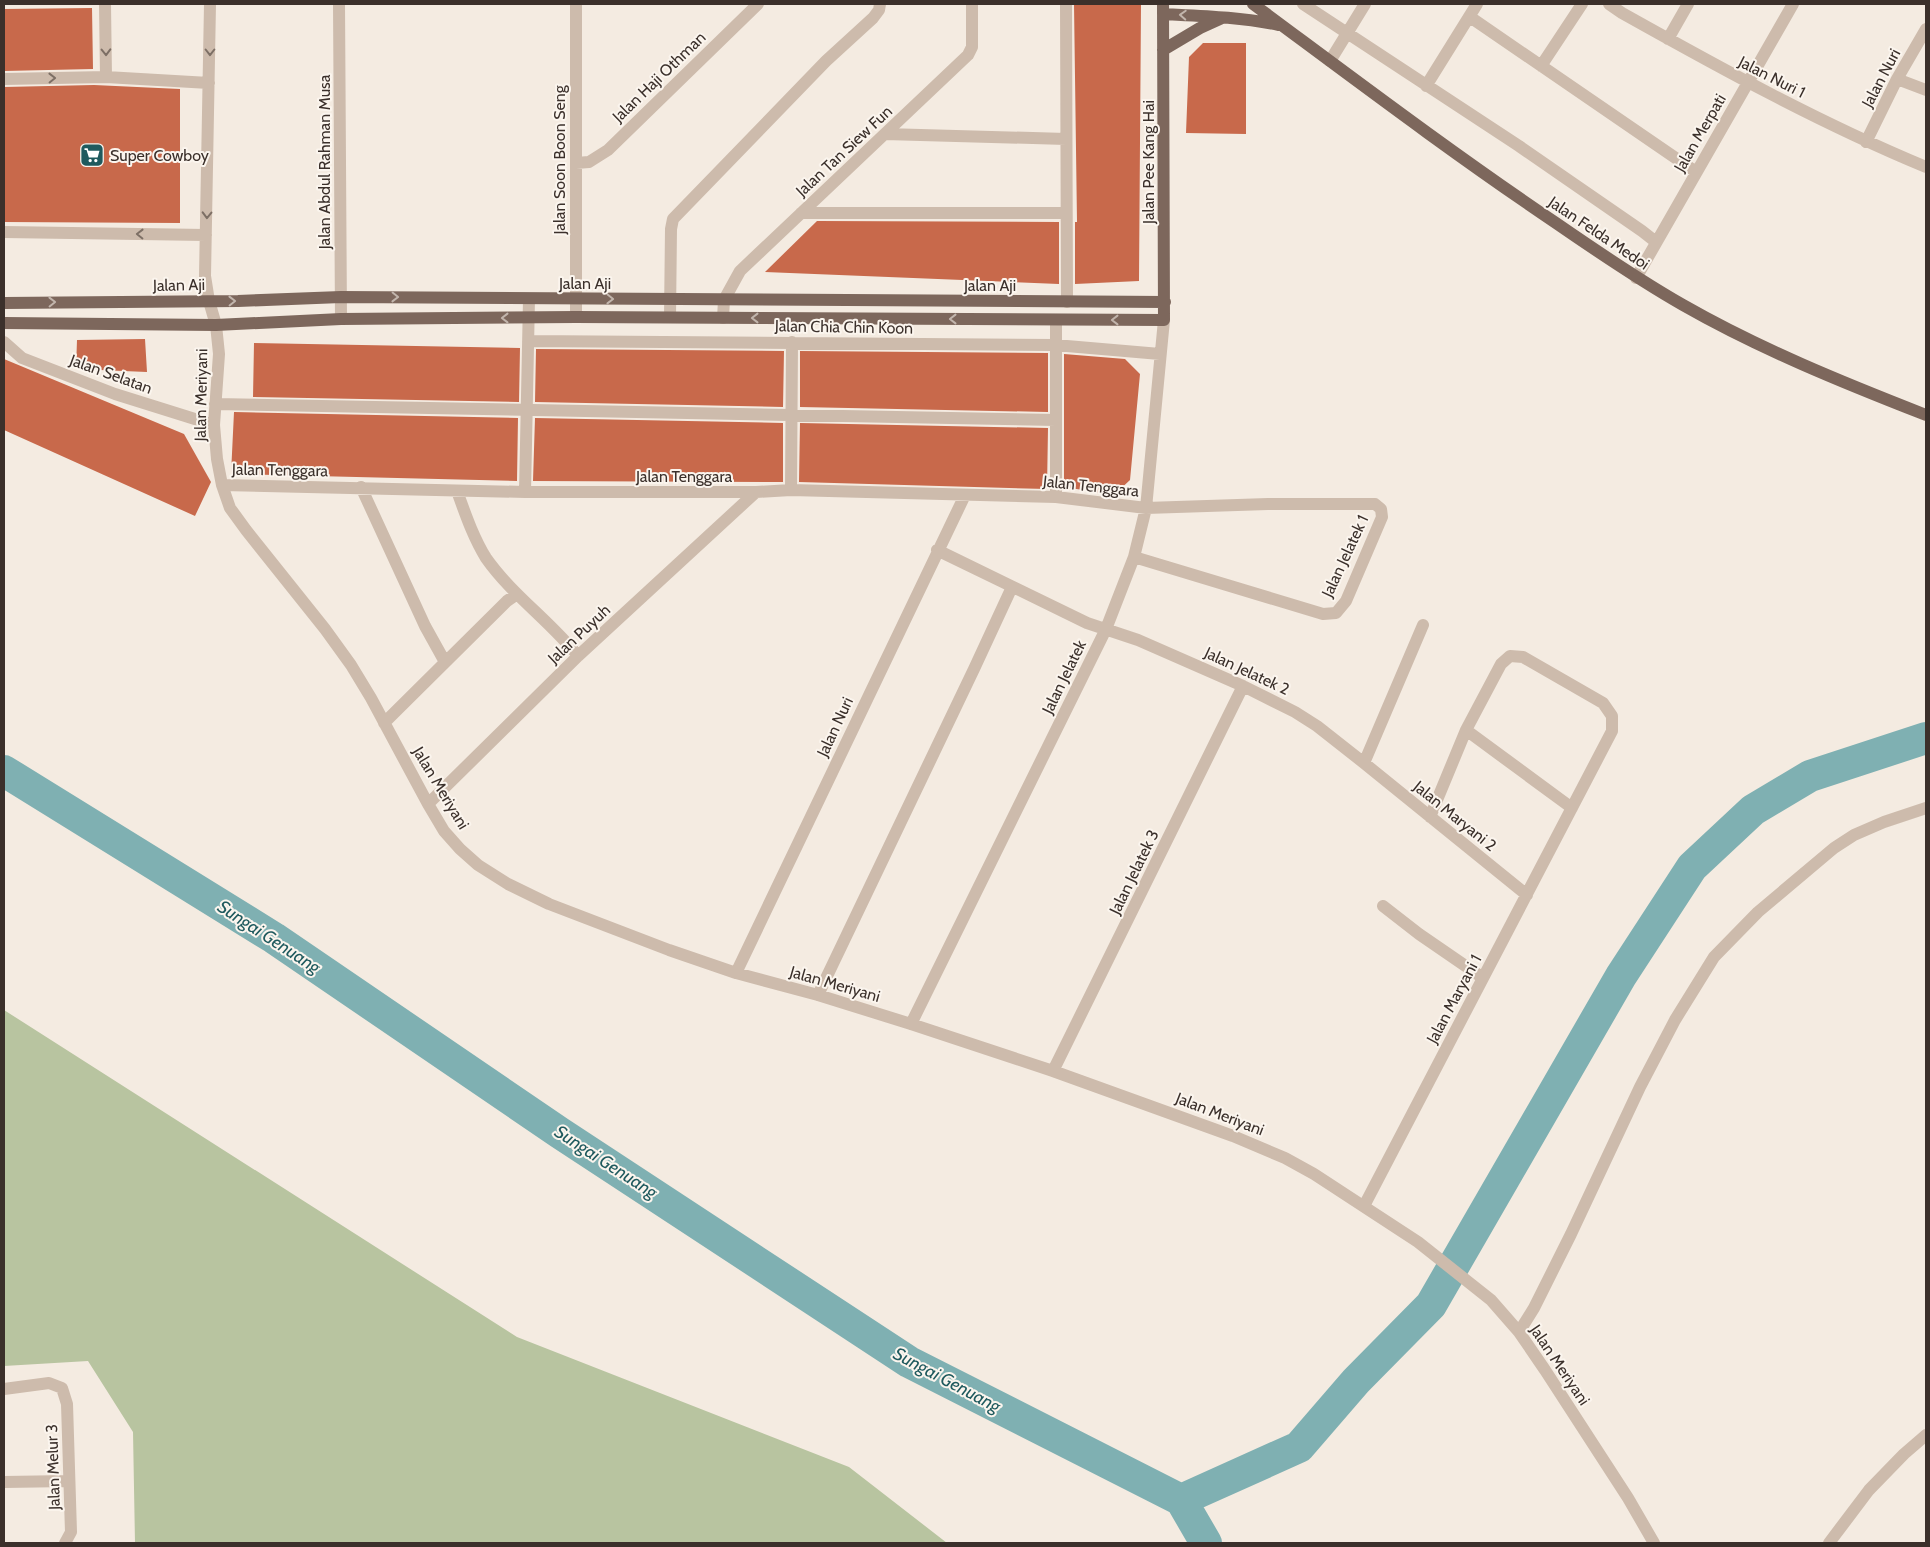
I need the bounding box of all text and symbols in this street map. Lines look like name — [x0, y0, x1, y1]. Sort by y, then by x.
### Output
one-way arrow — [1179, 9, 1187, 20]
street label: Jalan Haji Othman — [608, 28, 709, 127]
street label: Jalan Nuri — [1857, 45, 1904, 111]
one-way arrow — [100, 49, 111, 57]
one-way arrow — [205, 49, 215, 57]
street label: Jalan Nuri 1 — [1735, 52, 1809, 102]
one-way arrow — [49, 73, 57, 83]
street label: Jalan Abdul Rahman Musa — [315, 74, 334, 250]
street label: Jalan Soon Boon Seng — [550, 84, 569, 236]
street label: Jalan Merpati — [1670, 91, 1730, 176]
street label: Jalan Pee Kang Hai — [1139, 100, 1158, 225]
street label: Jalan Tan Siew Fun — [791, 102, 896, 201]
supermarket icon: Super Cowboy — [79, 142, 105, 168]
place label: Super Cowboy — [110, 146, 209, 165]
street label: Jalan Felda Medoi — [1544, 192, 1653, 274]
one-way arrow — [202, 212, 212, 219]
one-way arrow — [136, 229, 144, 239]
street label: Jalan Aji — [558, 274, 611, 293]
street label: Jalan Aji — [152, 275, 205, 295]
street label: Jalan Aji — [963, 276, 1016, 295]
one-way arrow — [392, 292, 399, 302]
one-way arrow — [606, 294, 614, 304]
one-way arrow — [229, 295, 237, 306]
one-way arrow — [49, 297, 57, 308]
one-way arrow — [501, 313, 509, 323]
one-way arrow — [751, 313, 759, 323]
one-way arrow — [949, 314, 956, 324]
one-way arrow — [1111, 315, 1119, 325]
street label: Jalan Chia Chin Koon — [774, 316, 913, 338]
street label: Jalan Meriyani — [191, 348, 211, 443]
street label: Jalan Selatan — [66, 350, 155, 398]
street label: Jalan Tenggara — [231, 460, 329, 480]
street label: Jalan Tenggara — [635, 467, 732, 486]
street label: Jalan Tenggara — [1041, 471, 1140, 501]
street label: Jalan Jelatek 1 — [1317, 512, 1372, 601]
street label: Jalan Puyuh — [543, 600, 614, 668]
street label: Jalan Jelatek — [1038, 636, 1090, 718]
street label: Jalan Jelatek 2 — [1201, 643, 1293, 699]
street label: Jalan Nuri — [813, 694, 857, 761]
street label: Jalan Meriyani — [408, 742, 473, 833]
street label: Jalan Maryani 2 — [1409, 776, 1500, 855]
street label: Jalan Jelatek 3 — [1105, 827, 1163, 918]
water label: Sungai Genuang — [213, 896, 325, 979]
street label: Jalan Maryani 1 — [1422, 951, 1485, 1048]
street label: Jalan Meriyani — [787, 962, 882, 1006]
street label: Jalan Meriyani — [1172, 1088, 1267, 1140]
water label: Sungai Genuang — [550, 1121, 662, 1204]
street label: Jalan Meriyani — [1526, 1320, 1594, 1409]
water label: Sungai Genuang — [890, 1343, 1005, 1418]
street label: Jalan Melur 3 — [42, 1424, 64, 1511]

